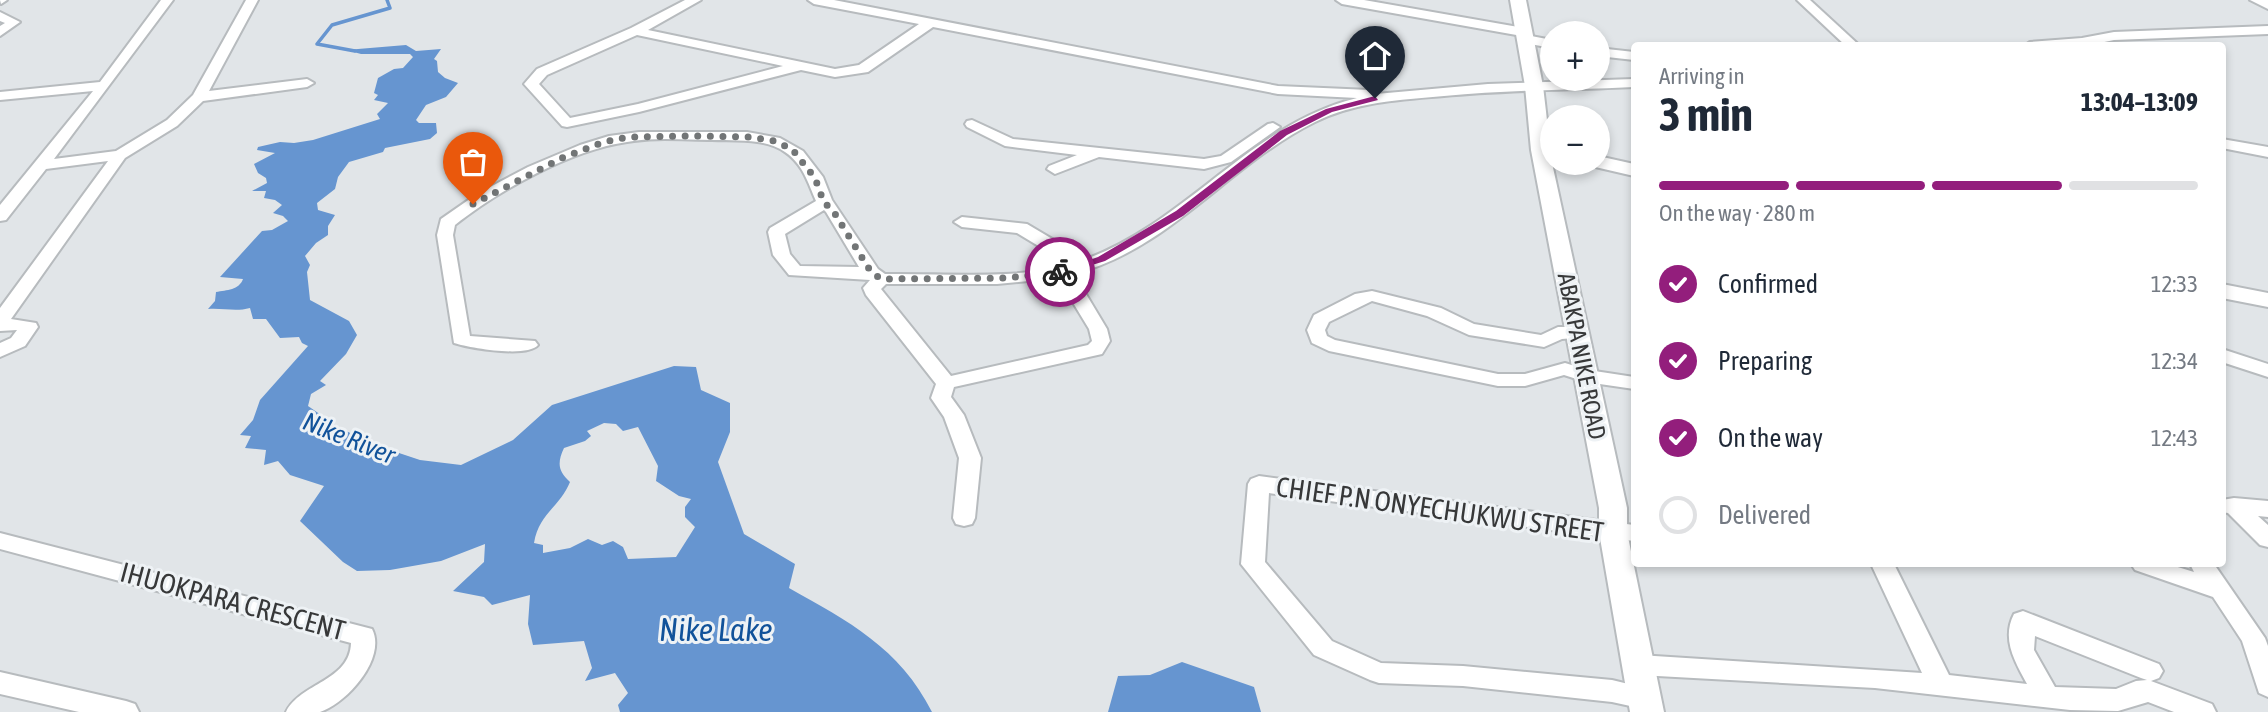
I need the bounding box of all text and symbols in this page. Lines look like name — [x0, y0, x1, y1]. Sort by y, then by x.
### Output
map controls — [1540, 21, 1610, 175]
button: + — [1540, 21, 1610, 91]
pin — [1345, 26, 1405, 98]
icon: home — [1356, 37, 1394, 75]
text: Arriving in — [1659, 63, 1745, 89]
text: 13:04–13:09 — [2081, 87, 2198, 117]
text: 3 min — [1659, 88, 1753, 141]
button: − — [1540, 105, 1610, 175]
pin — [443, 132, 503, 204]
icon: bag — [454, 143, 492, 181]
text: On the way · 280 m — [1659, 200, 1815, 226]
courier — [1025, 237, 1095, 307]
icon: bike — [1041, 253, 1079, 291]
icon: check — [1659, 265, 1697, 303]
text: Confirmed — [1718, 269, 1818, 299]
street label: ABAKPA NIKE ROAD — [1553, 270, 1611, 442]
text: 12:33 — [2151, 271, 2198, 297]
icon: check — [1659, 342, 1697, 380]
text: Preparing — [1718, 346, 1812, 376]
text: 12:34 — [2151, 348, 2198, 374]
water label: Nike River — [299, 406, 401, 470]
icon: check — [1659, 419, 1697, 457]
text: On the way — [1718, 423, 1823, 453]
text: 12:43 — [2151, 425, 2198, 451]
street label: CHIEF P.N ONYECHUKWU STREET — [1274, 470, 1606, 548]
text: Delivered — [1718, 500, 1811, 530]
street label: IHUOKPARA CRESCENT — [117, 556, 349, 646]
water label: Nike Lake — [659, 611, 773, 648]

